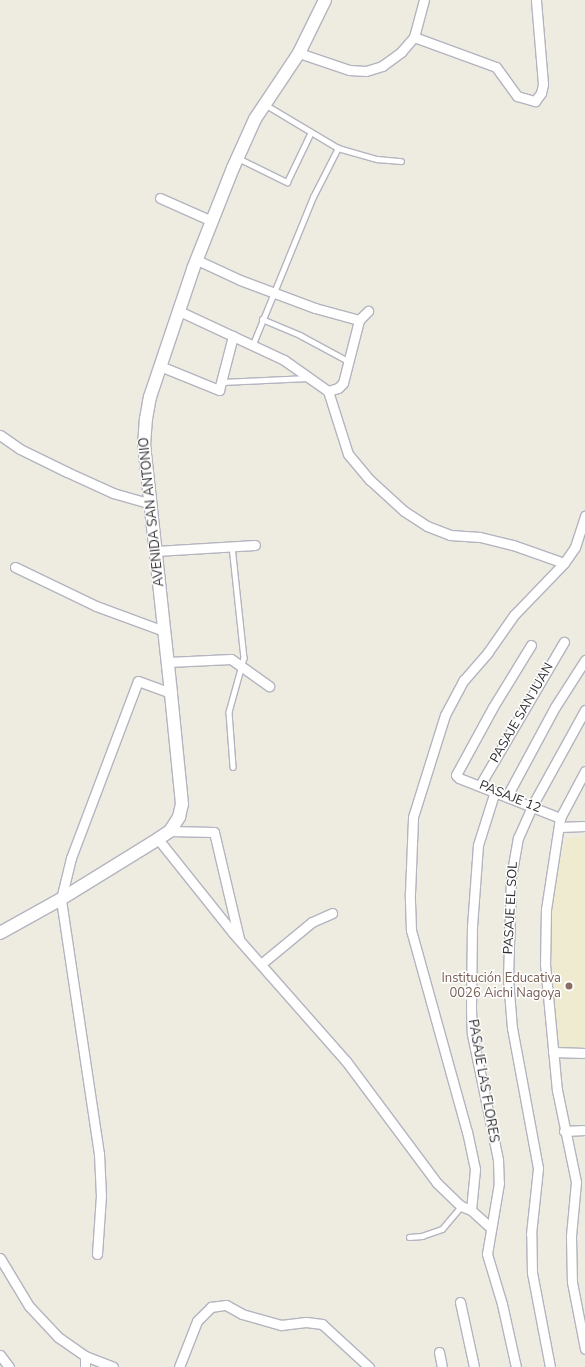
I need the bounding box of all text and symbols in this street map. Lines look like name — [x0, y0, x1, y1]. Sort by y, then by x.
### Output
street label: AVENIDA SAN ANTONIO — [136, 436, 168, 588]
street label: PASAJE SAN JUAN — [487, 660, 557, 766]
street label: PASAJE 12 — [477, 778, 543, 816]
street label: PASAJE EL SOL — [501, 861, 521, 955]
place label: Institución Educativa 0026 Aichi Nagoya — [441, 971, 561, 1002]
marker: Institución Educativa 0026 Aichi Nagoya — [564, 981, 574, 991]
street label: PASAJE LAS FLORES — [464, 1018, 502, 1144]

